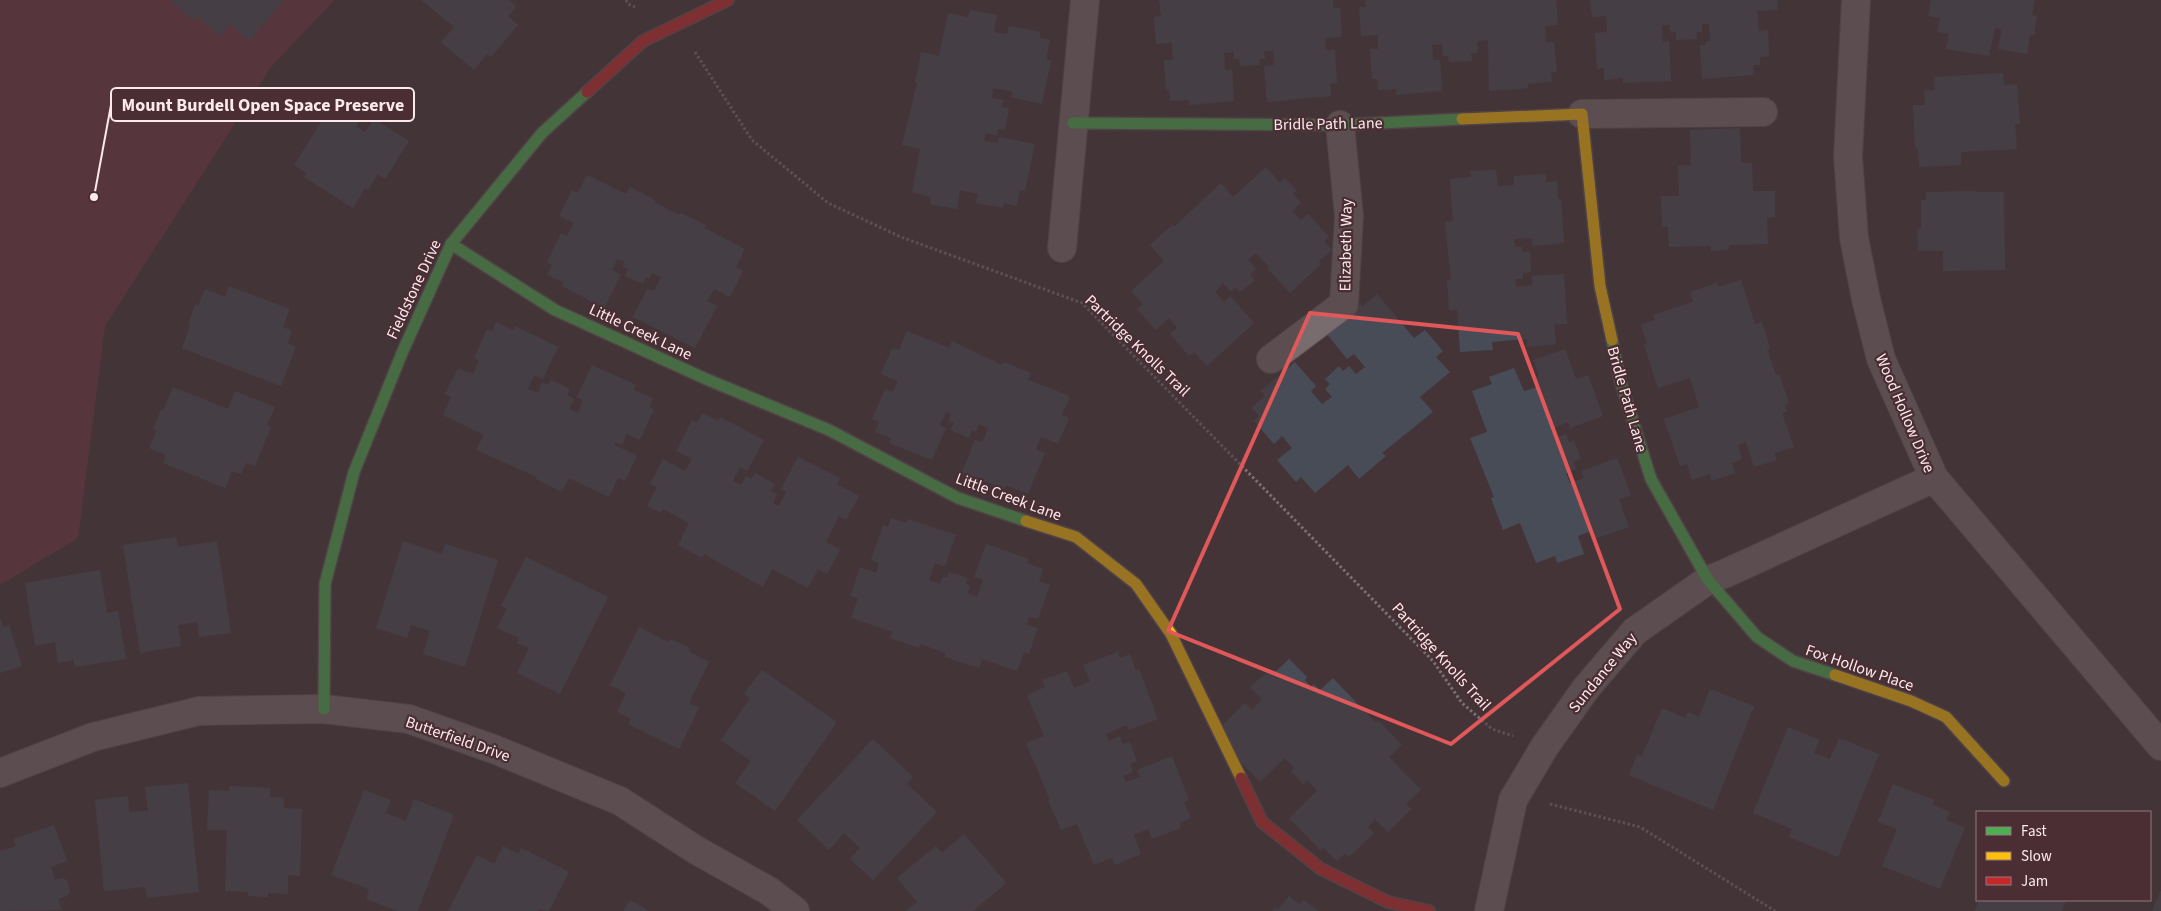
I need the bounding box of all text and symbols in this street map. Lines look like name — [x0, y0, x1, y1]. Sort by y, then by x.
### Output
callout: Mount Burdell Open Space Preserve — [111, 88, 414, 121]
text: Mount Burdell Open Space Preserve — [122, 93, 404, 118]
street label: Bridle Path Lane — [1273, 112, 1383, 136]
street label: Elizabeth Way — [1334, 198, 1358, 292]
street label: Fieldstone Drive — [381, 236, 447, 343]
street label: Partridge Knolls Trail — [1080, 290, 1195, 402]
street label: Little Creek Lane — [585, 298, 696, 365]
street label: Bridle Path Lane — [1601, 344, 1653, 455]
street label: Wood Hollow Drive — [1870, 351, 1940, 476]
street label: Little Creek Lane — [953, 468, 1065, 526]
street label: Partridge Knolls Trail — [1387, 598, 1496, 716]
street label: Sundance Way — [1564, 627, 1642, 717]
street label: Fox Hollow Place — [1803, 639, 1917, 697]
street label: Butterfield Drive — [402, 711, 513, 767]
legend — [1976, 811, 2151, 901]
text: Fast — [2021, 821, 2047, 842]
text: Slow — [2021, 846, 2052, 867]
text: Jam — [2021, 871, 2048, 892]

